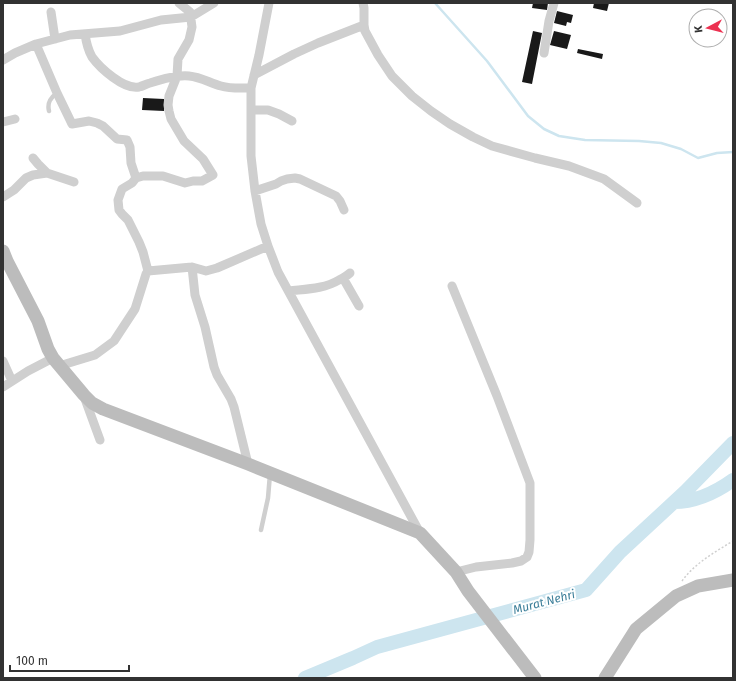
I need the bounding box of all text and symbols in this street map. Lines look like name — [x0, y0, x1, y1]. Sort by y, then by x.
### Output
north arrow — [688, 8, 728, 48]
text: K — [692, 24, 705, 33]
water label: Murat Nehri — [511, 587, 577, 617]
scale bar — [10, 647, 129, 673]
text: 100 m — [16, 654, 48, 668]

